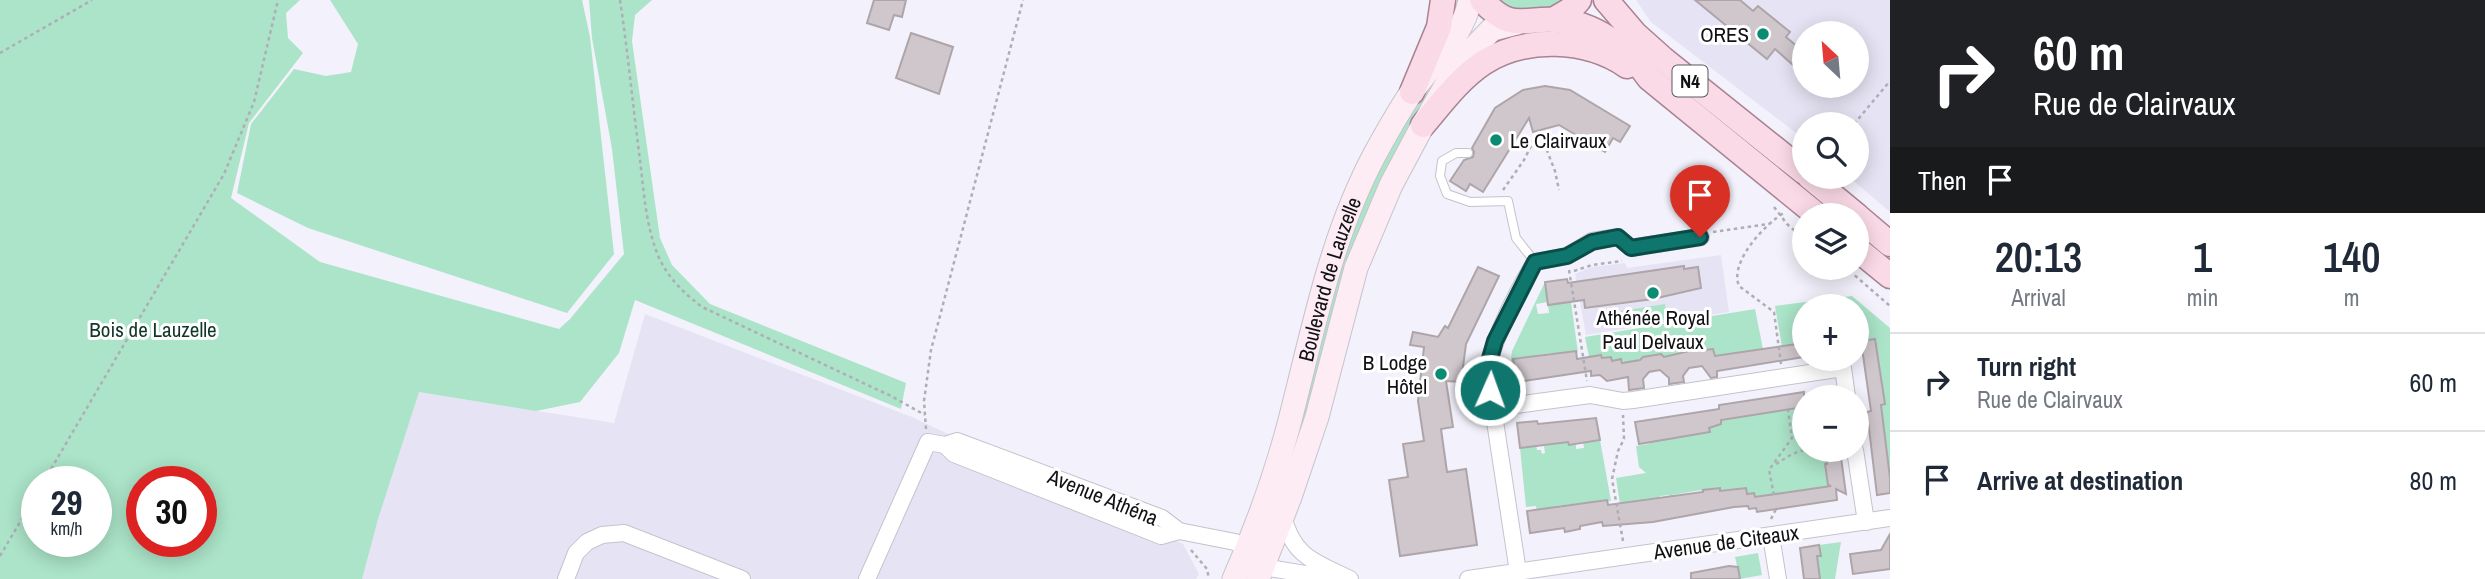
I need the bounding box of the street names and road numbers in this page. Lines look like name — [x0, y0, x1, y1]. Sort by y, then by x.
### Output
road number: N4 — [1672, 66, 1708, 96]
street label: Boulevard de Lauzelle — [1291, 192, 1368, 364]
street label: Avenue Athéna — [1043, 461, 1163, 532]
street label: Avenue de Citeaux — [1651, 517, 1801, 567]

